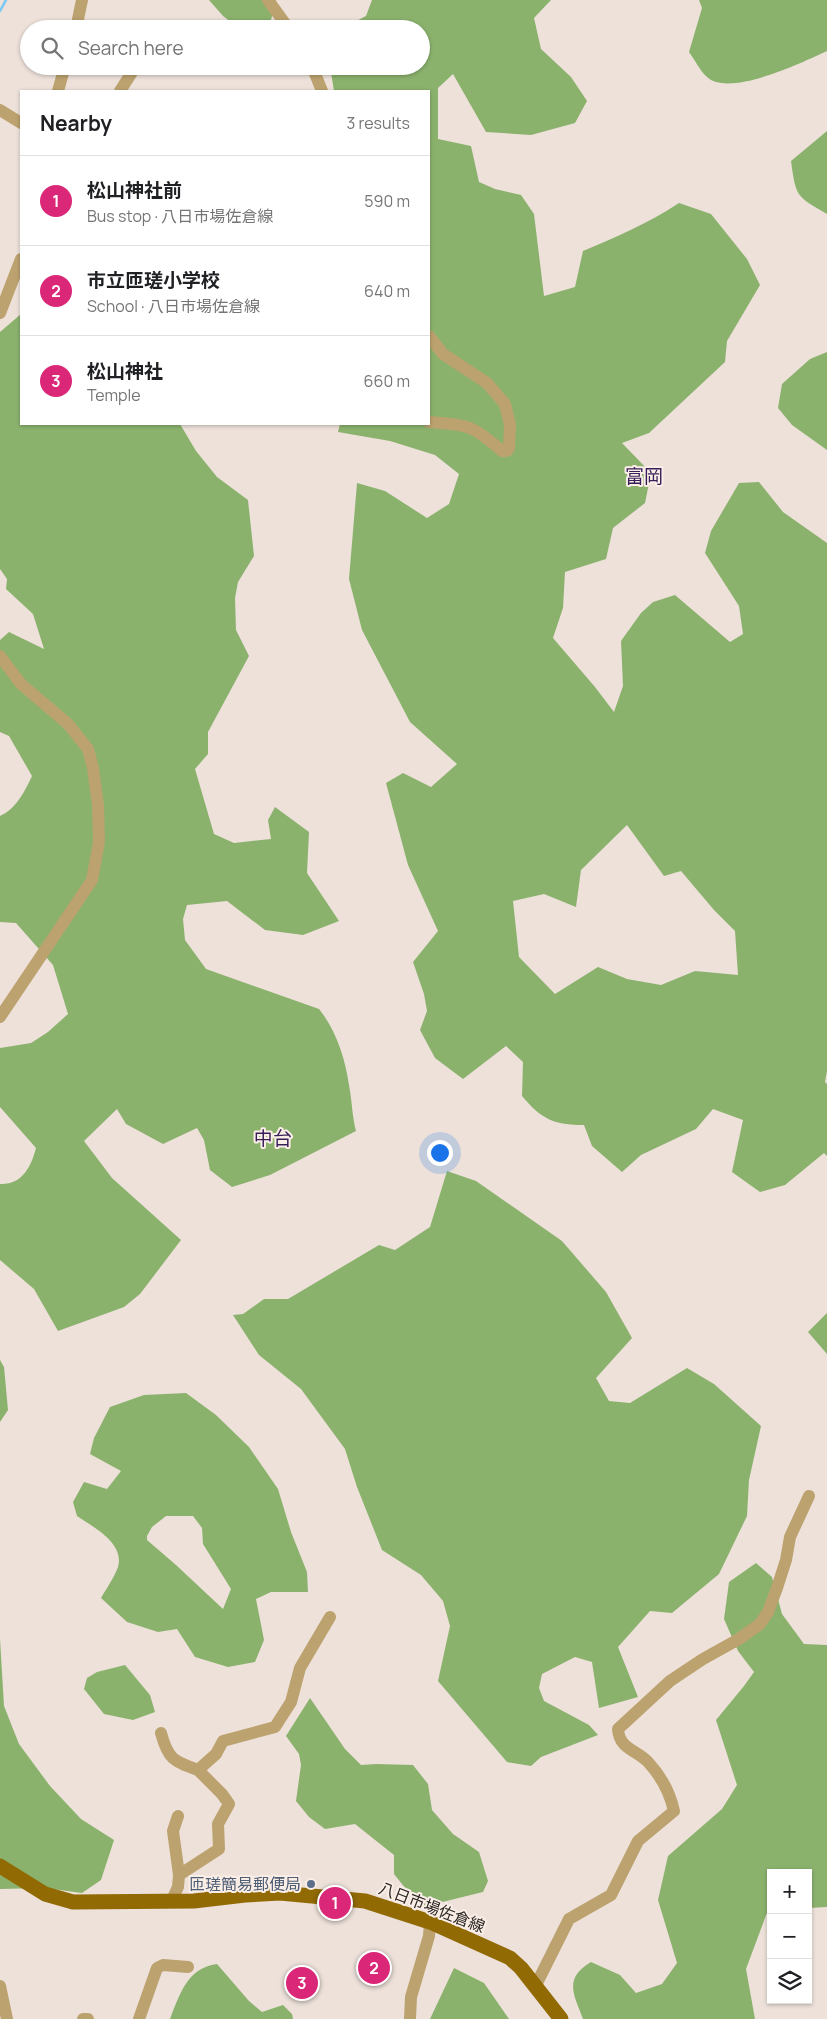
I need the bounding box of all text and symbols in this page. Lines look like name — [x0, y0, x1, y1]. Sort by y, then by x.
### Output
search box — [20, 20, 430, 75]
icon: search — [38, 34, 66, 62]
text: Search here — [78, 35, 184, 61]
text: Nearby — [40, 109, 112, 137]
text: 3 results — [347, 112, 410, 134]
text: 松山神社前 — [87, 177, 182, 203]
text: 1 — [52, 190, 60, 212]
text: 590 m — [364, 190, 410, 212]
text: Bus stop · 八日市場佐倉線 — [87, 205, 273, 227]
text: 市立匝瑳小学校 — [87, 267, 220, 293]
text: 2 — [51, 280, 61, 302]
text: 640 m — [364, 280, 410, 302]
text: School · 八日市場佐倉線 — [87, 295, 260, 317]
text: 松山神社 — [87, 358, 163, 384]
text: 3 — [51, 370, 61, 392]
text: 660 m — [364, 370, 410, 392]
text: Temple — [87, 384, 141, 406]
district label: 富岡 — [625, 463, 663, 489]
district label: 中台 — [254, 1125, 292, 1151]
your location — [427, 1140, 453, 1166]
map controls — [767, 1869, 812, 2004]
button: + — [767, 1869, 812, 1914]
place label: 匝瑳簡易郵便局 — [189, 1873, 301, 1895]
street label: 八日市場佐倉線 — [376, 1877, 488, 1937]
marker: 匝瑳簡易郵便局 — [305, 1878, 317, 1890]
pin: 1 — [319, 1884, 351, 1922]
button: − — [767, 1914, 812, 1959]
pin: 2 — [358, 1949, 390, 1987]
button: layers — [767, 1959, 812, 2004]
pin: 3 — [286, 1964, 318, 2002]

